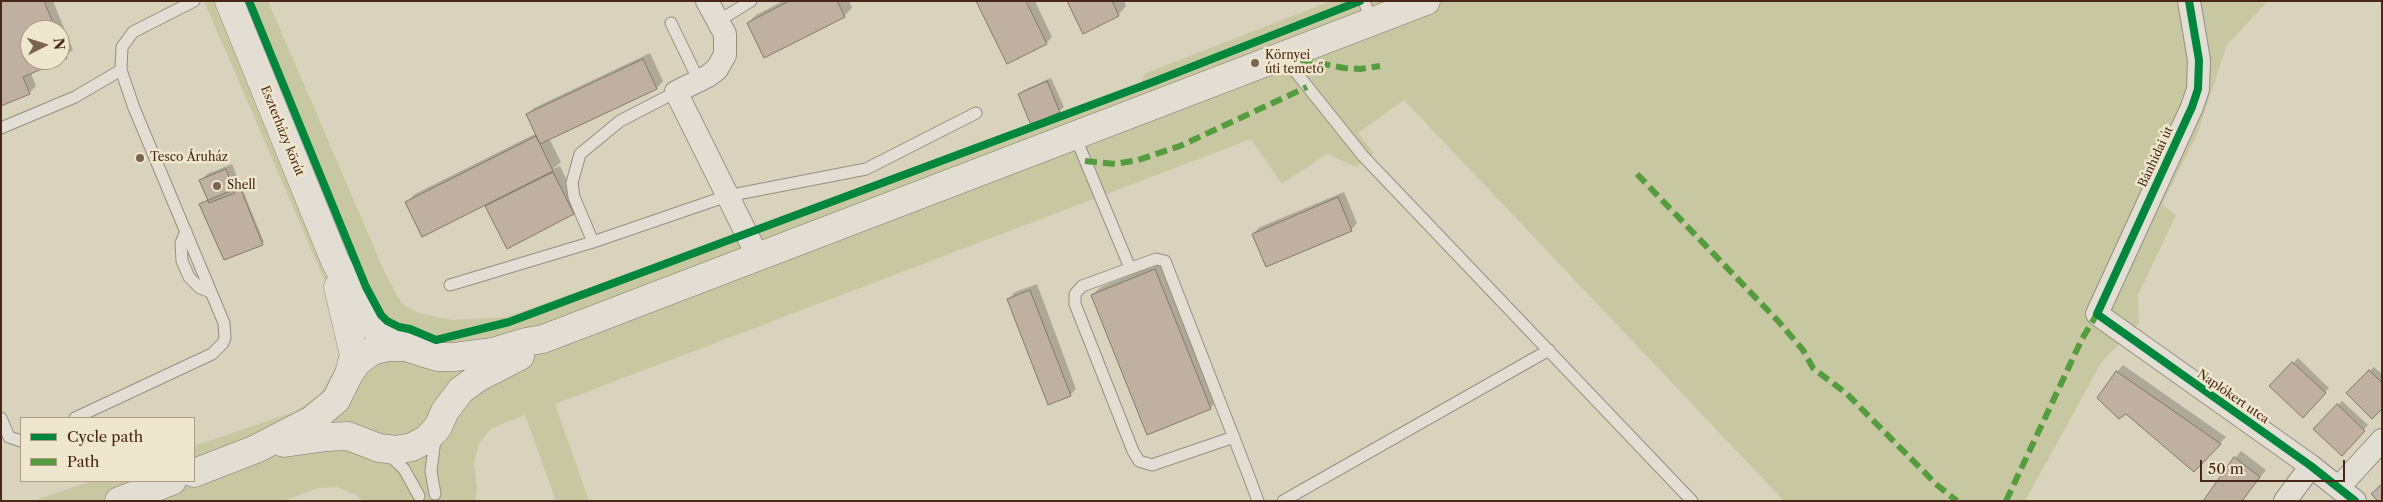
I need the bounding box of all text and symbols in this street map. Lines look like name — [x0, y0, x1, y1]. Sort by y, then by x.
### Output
north arrow — [20, 20, 70, 70]
text: N — [49, 37, 68, 51]
place label: Környei úti temető — [1265, 49, 1324, 77]
marker: Környei úti temető — [1249, 57, 1261, 69]
street label: Eszterházy körút — [257, 84, 307, 178]
street label: Bánhidai út — [2136, 124, 2176, 190]
place label: Tesco Áruház — [150, 151, 228, 165]
marker: Tesco Áruház — [134, 152, 146, 164]
place label: Shell — [227, 179, 256, 193]
marker: Shell — [211, 180, 223, 192]
street label: Naplókert utca — [2194, 367, 2272, 427]
legend — [20, 417, 195, 482]
text: Cycle path — [67, 427, 143, 446]
scale bar — [2203, 450, 2348, 482]
text: Path — [67, 452, 99, 471]
text: 50 m — [2208, 459, 2244, 478]

